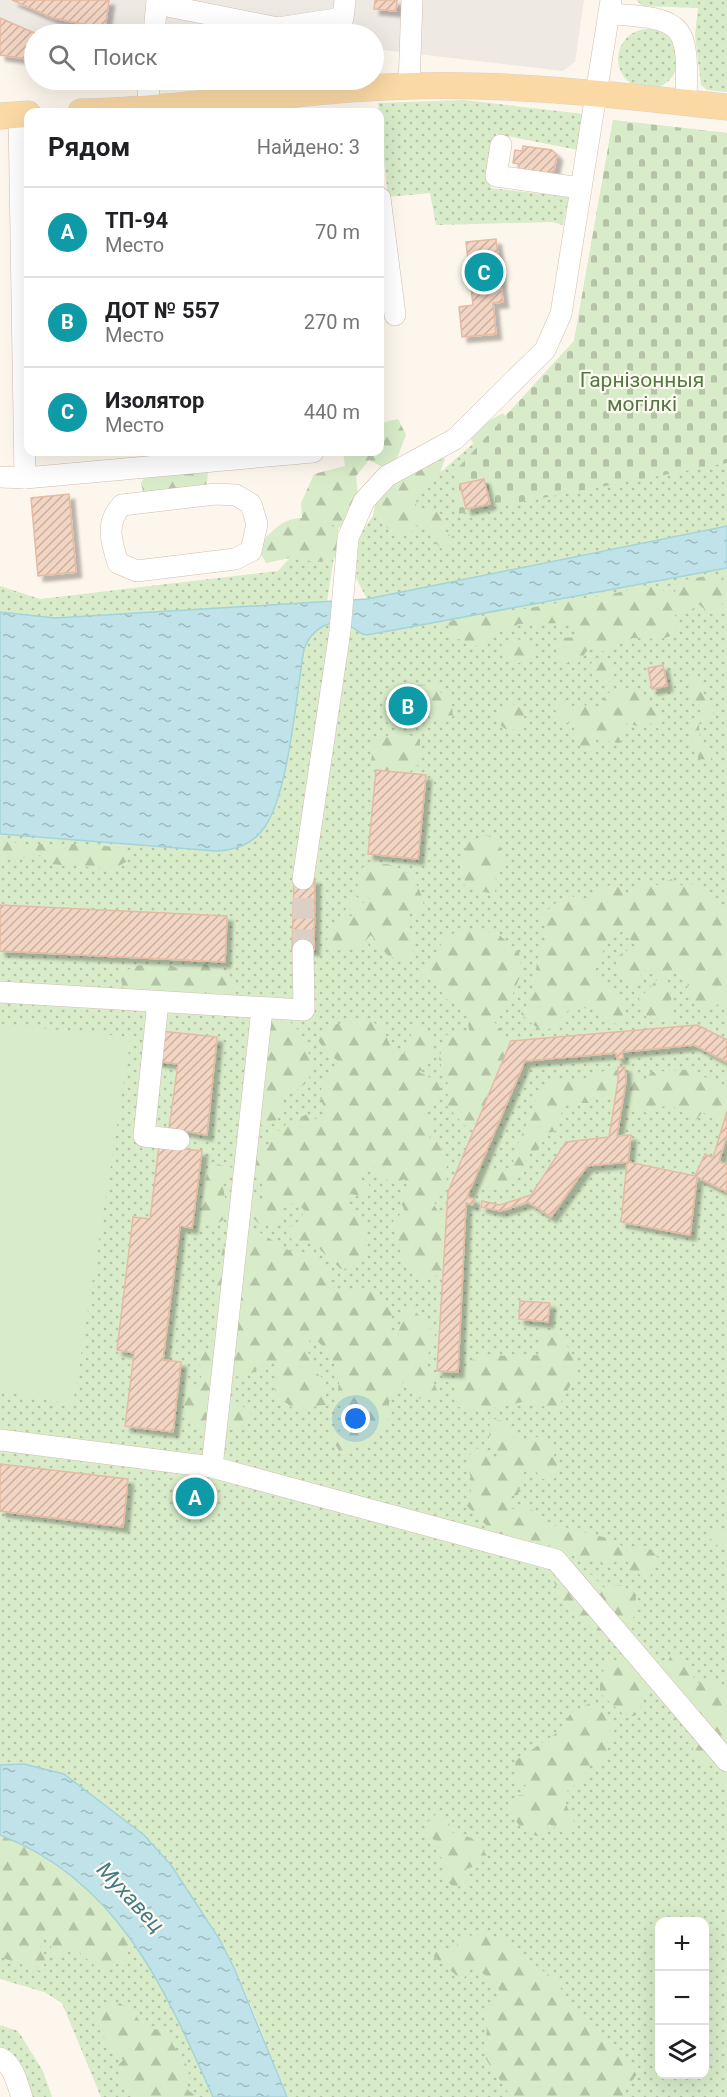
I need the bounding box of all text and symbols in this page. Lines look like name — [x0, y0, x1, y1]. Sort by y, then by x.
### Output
search box — [24, 24, 384, 90]
icon: search — [45, 41, 78, 74]
text: Поиск — [93, 45, 157, 70]
text: Рядом — [48, 132, 130, 162]
text: Найдено: 3 — [257, 135, 360, 159]
text: ТП-94 — [105, 208, 168, 233]
text: A — [61, 220, 74, 244]
text: 70 m — [315, 220, 360, 244]
text: Место — [105, 233, 164, 257]
pin: C — [464, 250, 504, 294]
text: ДОТ № 557 — [105, 298, 220, 323]
text: B — [61, 310, 74, 334]
text: 270 m — [304, 310, 360, 334]
text: Место — [105, 323, 164, 347]
park label: Гарнізонныя могілкі — [580, 368, 704, 416]
text: Изолятор — [105, 388, 204, 413]
text: C — [61, 400, 74, 424]
text: 440 m — [304, 400, 360, 424]
text: Место — [105, 413, 164, 437]
pin: B — [388, 684, 428, 728]
your location — [341, 1404, 370, 1433]
pin: A — [176, 1474, 214, 1520]
water label: Мухавец — [92, 1857, 169, 1938]
map controls — [655, 1917, 709, 2079]
button: + — [655, 1917, 709, 1971]
button: − — [655, 1971, 709, 2025]
button: layers — [655, 2025, 709, 2079]

